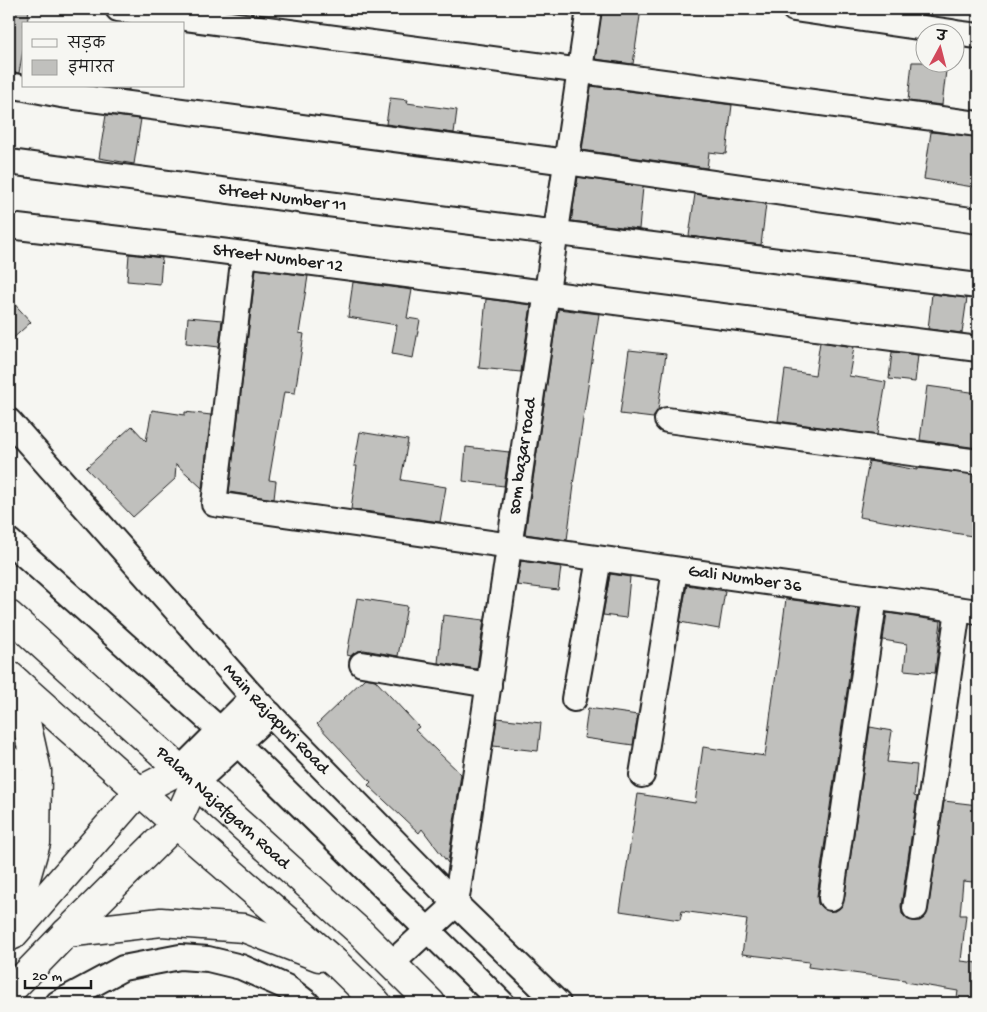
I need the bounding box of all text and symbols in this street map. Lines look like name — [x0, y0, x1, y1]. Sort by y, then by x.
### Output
legend — [22, 22, 185, 88]
north arrow — [914, 22, 964, 72]
text: उ — [934, 28, 949, 47]
text: सड़क — [67, 36, 106, 54]
text: इमारत — [68, 59, 115, 78]
street label: Street Number 11 — [217, 179, 348, 217]
street label: Street Number 12 — [212, 240, 344, 277]
street label: som bazar road — [504, 395, 542, 516]
street label: Gali Number 36 — [687, 561, 804, 598]
street label: Main Rajapuri Road — [218, 659, 334, 780]
street label: Palam Najafgarh Road — [151, 742, 295, 875]
scale bar — [25, 957, 91, 989]
text: 20 m — [32, 968, 62, 986]

